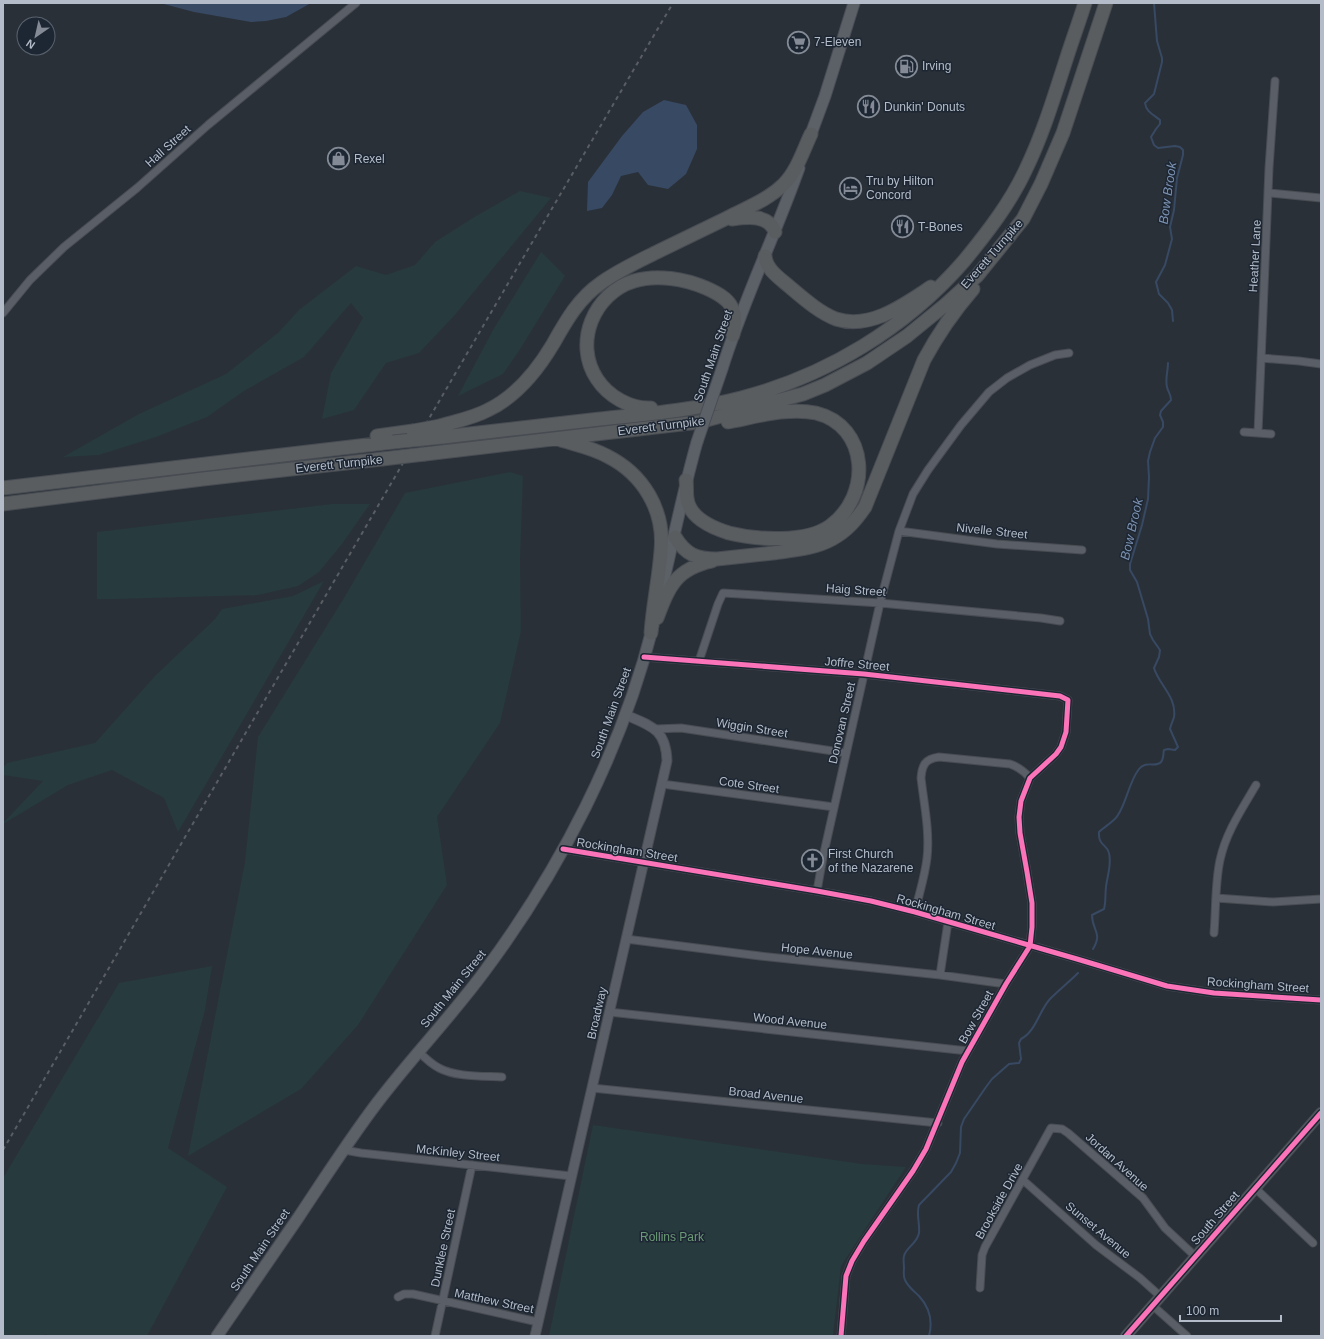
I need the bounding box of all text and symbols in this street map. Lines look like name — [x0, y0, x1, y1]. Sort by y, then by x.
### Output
north arrow — [16, 16, 56, 56]
supermarket icon: 7-Eleven — [786, 29, 812, 55]
place label: 7-Eleven — [814, 35, 861, 49]
text: N — [24, 37, 37, 51]
fuel station icon: Irving — [893, 53, 919, 79]
place label: Irving — [922, 59, 951, 73]
restaurant icon: Dunkin' Donuts — [855, 94, 881, 120]
place label: Dunkin' Donuts — [884, 100, 965, 114]
street label: Hall Street — [142, 122, 194, 170]
shop icon: Rexel — [326, 146, 352, 172]
place label: Rexel — [354, 152, 385, 166]
water label: Bow Brook — [1156, 159, 1180, 225]
place label: Tru by Hilton Concord — [866, 174, 934, 202]
hotel icon: Tru by Hilton Concord — [837, 175, 863, 201]
restaurant icon: T-Bones — [889, 214, 915, 240]
street label: Everett Turnpike — [958, 216, 1026, 292]
street label: Heather Lane — [1246, 219, 1264, 293]
place label: T-Bones — [918, 220, 963, 234]
street label: South Main Street — [691, 308, 735, 404]
street label: Everett Turnpike — [617, 414, 706, 438]
street label: Everett Turnpike — [295, 452, 384, 476]
water label: Bow Brook — [1117, 495, 1146, 561]
street label: Nivelle Street — [956, 520, 1029, 542]
street label: Haig Street — [826, 581, 887, 599]
street label: Joffre Street — [824, 654, 891, 674]
street label: South Main Street — [588, 665, 634, 761]
street label: Donovan Street — [826, 680, 858, 765]
street label: Wiggin Street — [715, 715, 789, 741]
street label: Cote Street — [718, 774, 781, 796]
street label: Rockingham Street — [576, 835, 679, 865]
place label: First Church of the Nazarene — [828, 847, 914, 875]
church icon: First Church of the Nazarene — [799, 848, 825, 874]
street label: Rockingham Street — [895, 891, 998, 933]
street label: Hope Avenue — [781, 940, 854, 962]
street label: South Main Street — [417, 947, 489, 1031]
street label: Rockingham Street — [1207, 974, 1310, 996]
street label: Broadway — [584, 985, 610, 1041]
street label: Bow Street — [956, 987, 997, 1046]
street label: Wood Avenue — [752, 1010, 828, 1032]
street label: Broad Avenue — [728, 1084, 804, 1106]
street label: Jordan Avenue — [1083, 1130, 1152, 1194]
street label: McKinley Street — [415, 1142, 501, 1164]
street label: Brookside Drive — [972, 1160, 1026, 1241]
street label: South Street — [1188, 1188, 1243, 1248]
street label: Sunset Avenue — [1063, 1199, 1134, 1261]
street label: South Main Street — [227, 1206, 293, 1294]
street label: Dunklee Street — [428, 1207, 458, 1288]
park label: Rollins Park — [640, 1230, 705, 1244]
street label: Matthew Street — [453, 1286, 536, 1316]
scale bar — [1180, 1297, 1281, 1323]
text: 100 m — [1186, 1304, 1219, 1318]

